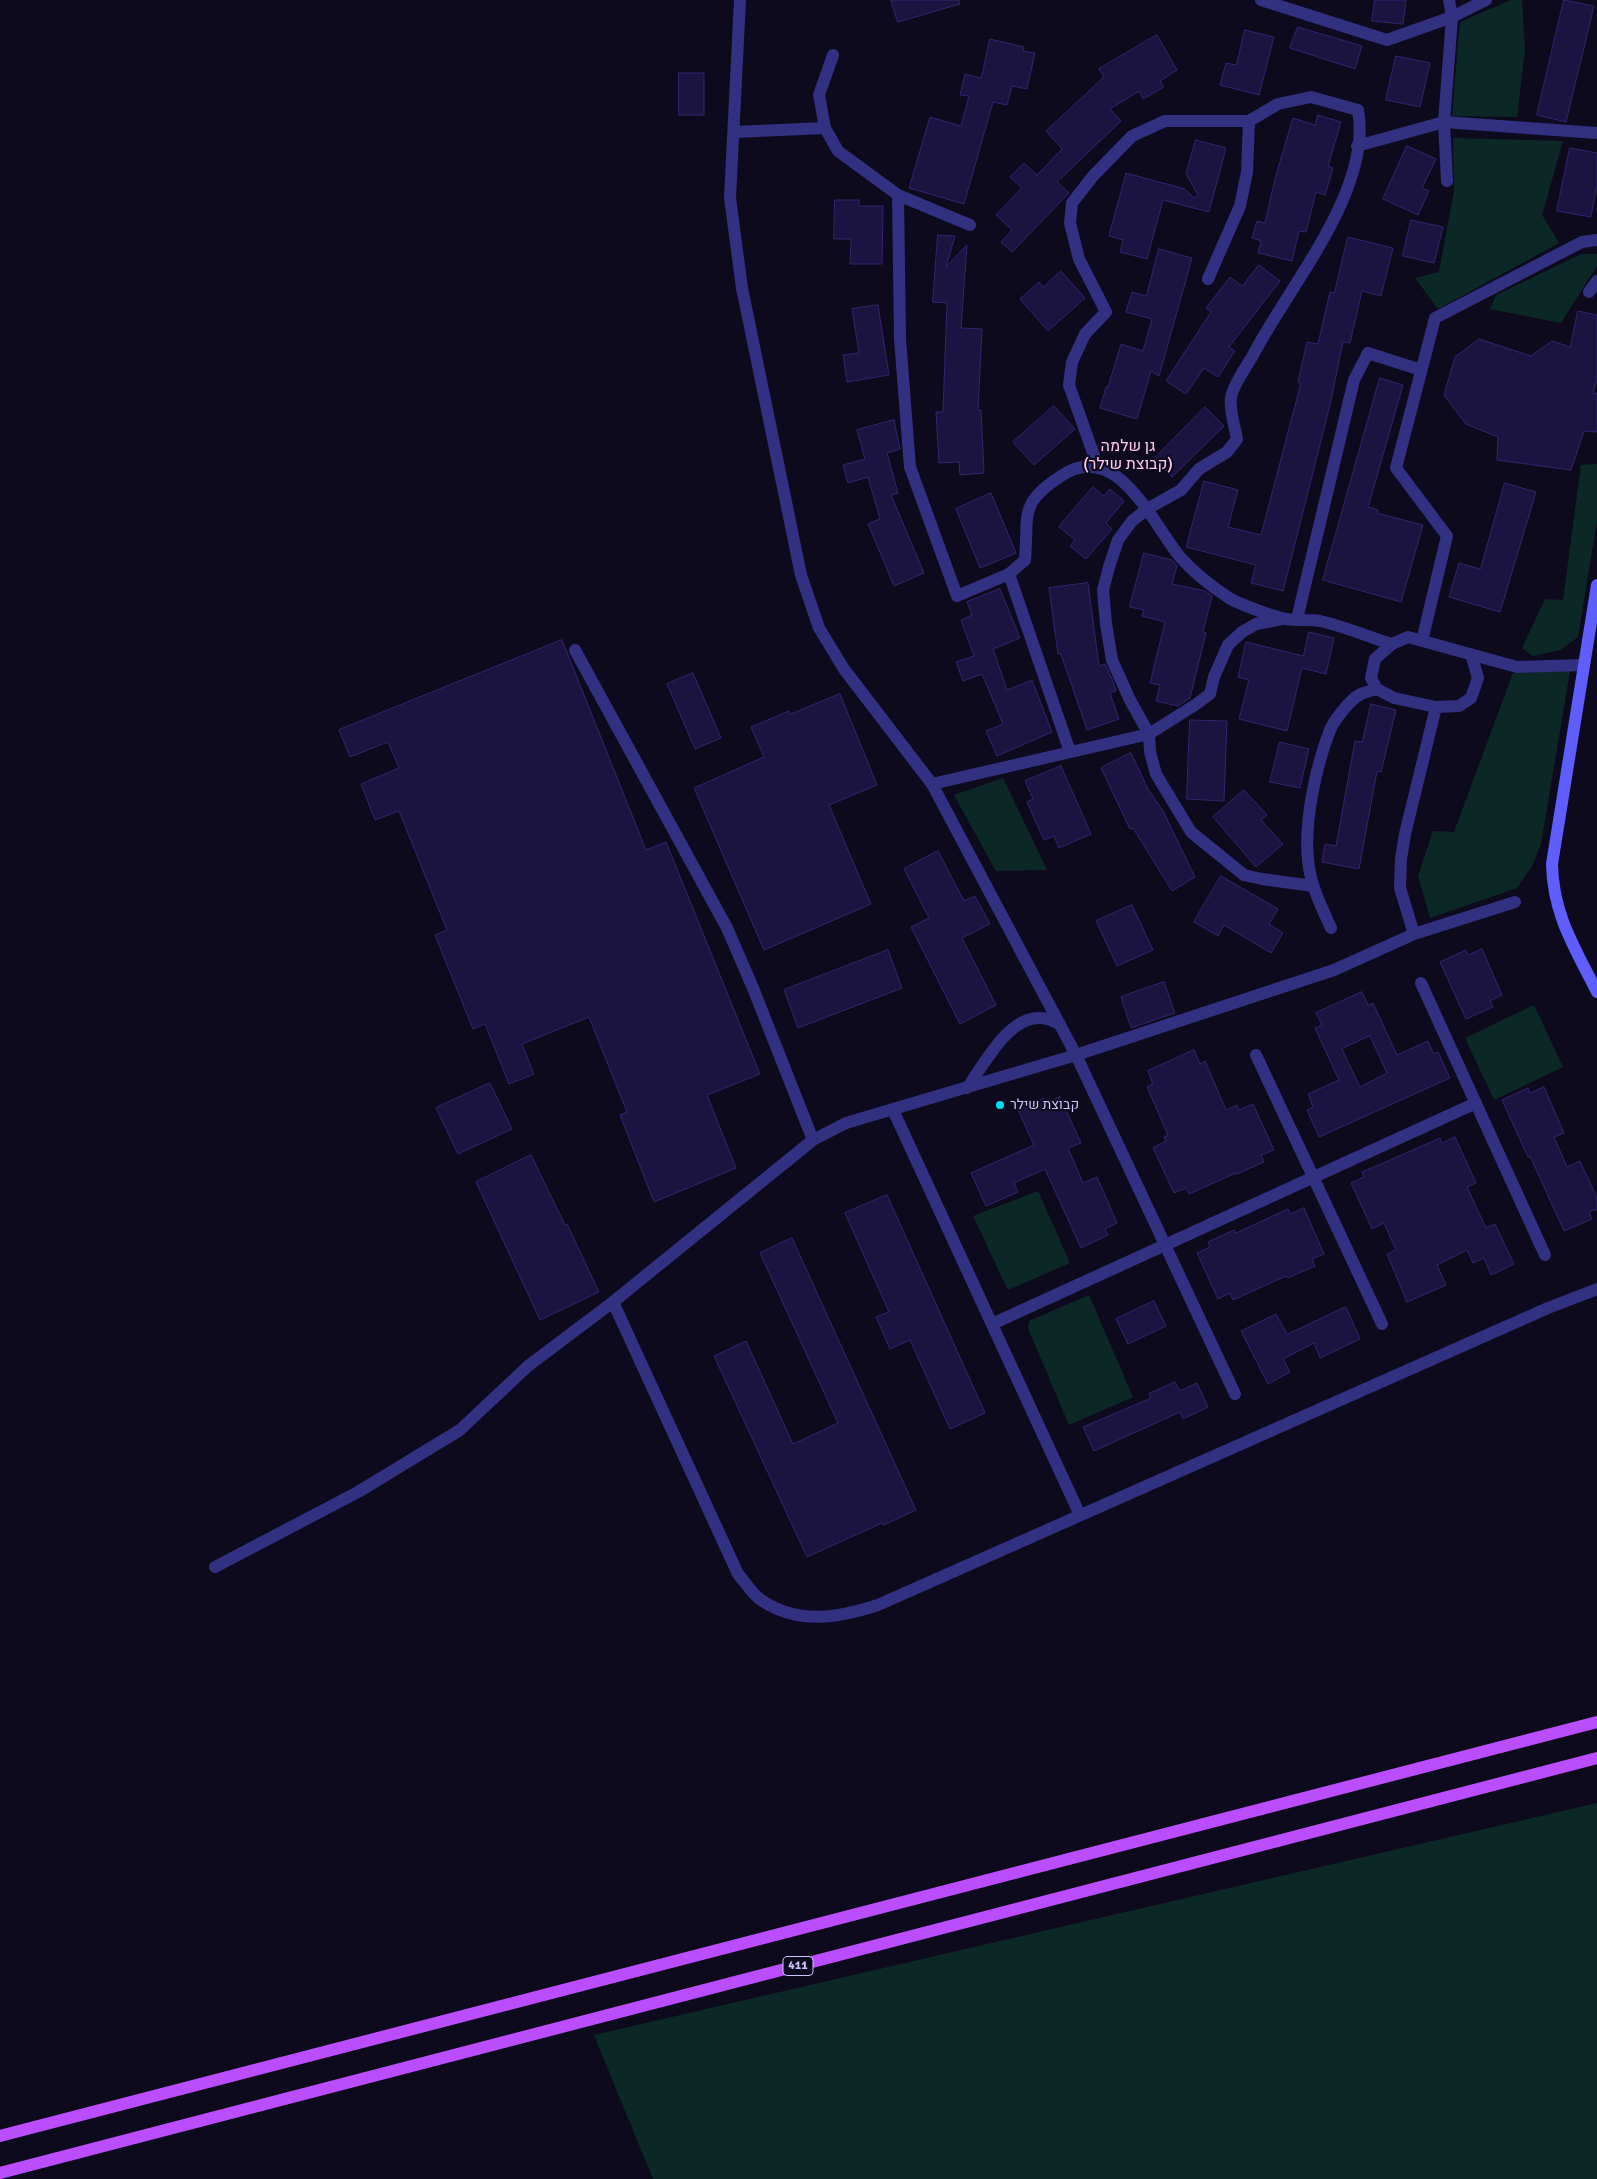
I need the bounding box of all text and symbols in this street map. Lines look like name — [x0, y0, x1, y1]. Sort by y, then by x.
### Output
district label: גן שלמה (קבוצת שילר) — [1083, 437, 1173, 475]
place label: קבוצת שילר — [1010, 1097, 1079, 1113]
marker: קבוצת שילר — [994, 1099, 1006, 1111]
road number: 411 — [783, 1956, 813, 1975]

